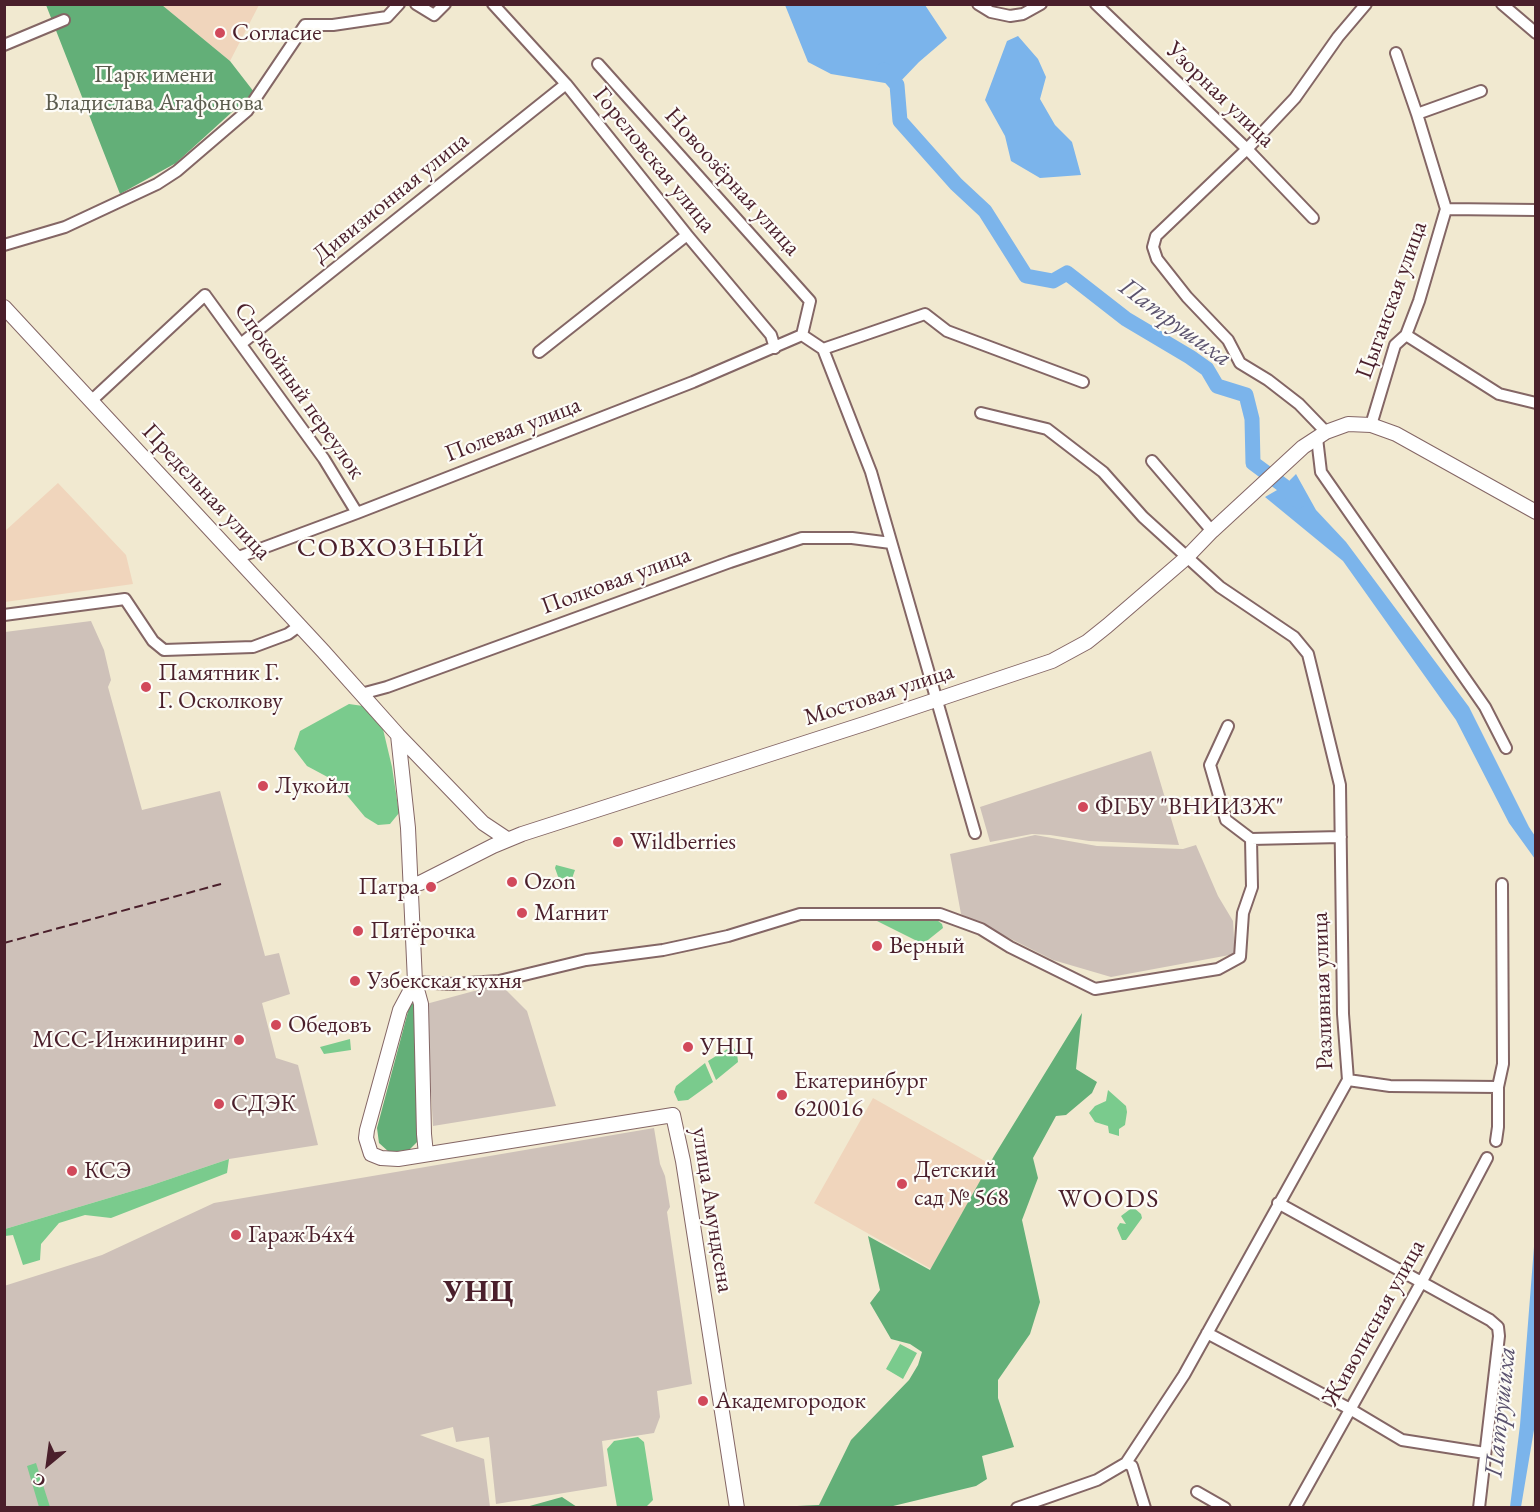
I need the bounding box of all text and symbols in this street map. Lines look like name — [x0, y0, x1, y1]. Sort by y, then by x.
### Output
place label: Согласие — [232, 19, 321, 47]
marker: Согласие — [213, 26, 227, 40]
street label: Узорная улица — [1160, 36, 1280, 154]
park label: Парк имени Владислава Агафонова — [45, 61, 263, 117]
street label: Гореловская улица — [586, 81, 722, 239]
street label: Новоозёрная улица — [658, 102, 806, 262]
street label: Дивизионная улица — [307, 126, 475, 270]
street label: Цыганская улица — [1350, 217, 1434, 383]
water label: Патрушиха — [1113, 272, 1237, 374]
street label: Спокойный переулок — [227, 297, 371, 485]
street label: Полевая улица — [441, 391, 585, 469]
street label: Предельная улица — [135, 418, 277, 566]
district label: СОВХОЗНЫЙ — [297, 533, 485, 565]
street label: Полковая улица — [537, 541, 695, 621]
street label: Мостовая улица — [800, 657, 958, 733]
place label: Памятник Г. Г. Осколкову — [158, 659, 283, 715]
marker: Памятник Г. Г. Осколкову — [139, 680, 153, 694]
place label: Лукойл — [275, 772, 350, 800]
marker: Лукойл — [256, 779, 270, 793]
place label: ФГБУ "ВНИИЗЖ" — [1095, 793, 1284, 821]
marker: ФГБУ "ВНИИЗЖ" — [1076, 800, 1090, 814]
place label: Wildberries — [630, 828, 736, 856]
marker: Wildberries — [611, 835, 625, 849]
place label: Ozon — [524, 868, 576, 896]
place label: Патра — [358, 873, 419, 901]
marker: Ozon — [505, 875, 519, 889]
marker: Патра — [424, 880, 438, 894]
place label: Магнит — [534, 899, 608, 927]
marker: Магнит — [515, 906, 529, 920]
street label: Разливная улица — [1306, 911, 1340, 1071]
place label: Пятёрочка — [370, 917, 476, 945]
marker: Пятёрочка — [351, 924, 365, 938]
place label: Верный — [889, 932, 965, 960]
marker: Верный — [870, 939, 884, 953]
place label: Узбекская кухня — [367, 967, 522, 995]
marker: Узбекская кухня — [348, 974, 362, 988]
place label: Обедовъ — [288, 1011, 371, 1039]
marker: Обедовъ — [269, 1018, 283, 1032]
place label: МСС-Инжиниринг — [32, 1026, 227, 1054]
marker: МСС-Инжиниринг — [232, 1033, 246, 1047]
place label: УНЦ — [700, 1033, 753, 1061]
marker: УНЦ — [681, 1040, 695, 1054]
place label: Екатеринбург 620016 — [794, 1067, 927, 1123]
marker: Екатеринбург 620016 — [775, 1088, 789, 1102]
place label: СДЭК — [231, 1090, 296, 1118]
marker: СДЭК — [212, 1097, 226, 1111]
street label: улица Амундсена — [685, 1125, 739, 1295]
place label: Детский сад № 568 — [914, 1156, 1009, 1212]
place label: КСЭ — [84, 1157, 131, 1185]
marker: КСЭ — [65, 1164, 79, 1178]
marker: Детский сад № 568 — [895, 1177, 909, 1191]
district label: WOODS — [1058, 1184, 1160, 1216]
place label: ГаражЪ4х4 — [248, 1221, 354, 1249]
marker: ГаражЪ4х4 — [229, 1228, 243, 1242]
street label: Живописная улица — [1316, 1235, 1432, 1411]
district label: УНЦ — [443, 1275, 515, 1311]
water label: Патрушиха — [1479, 1345, 1523, 1479]
place label: Академгородок — [715, 1387, 866, 1415]
marker: Академгородок — [696, 1394, 710, 1408]
north arrow — [18, 1434, 78, 1494]
text: С — [29, 1468, 49, 1492]

